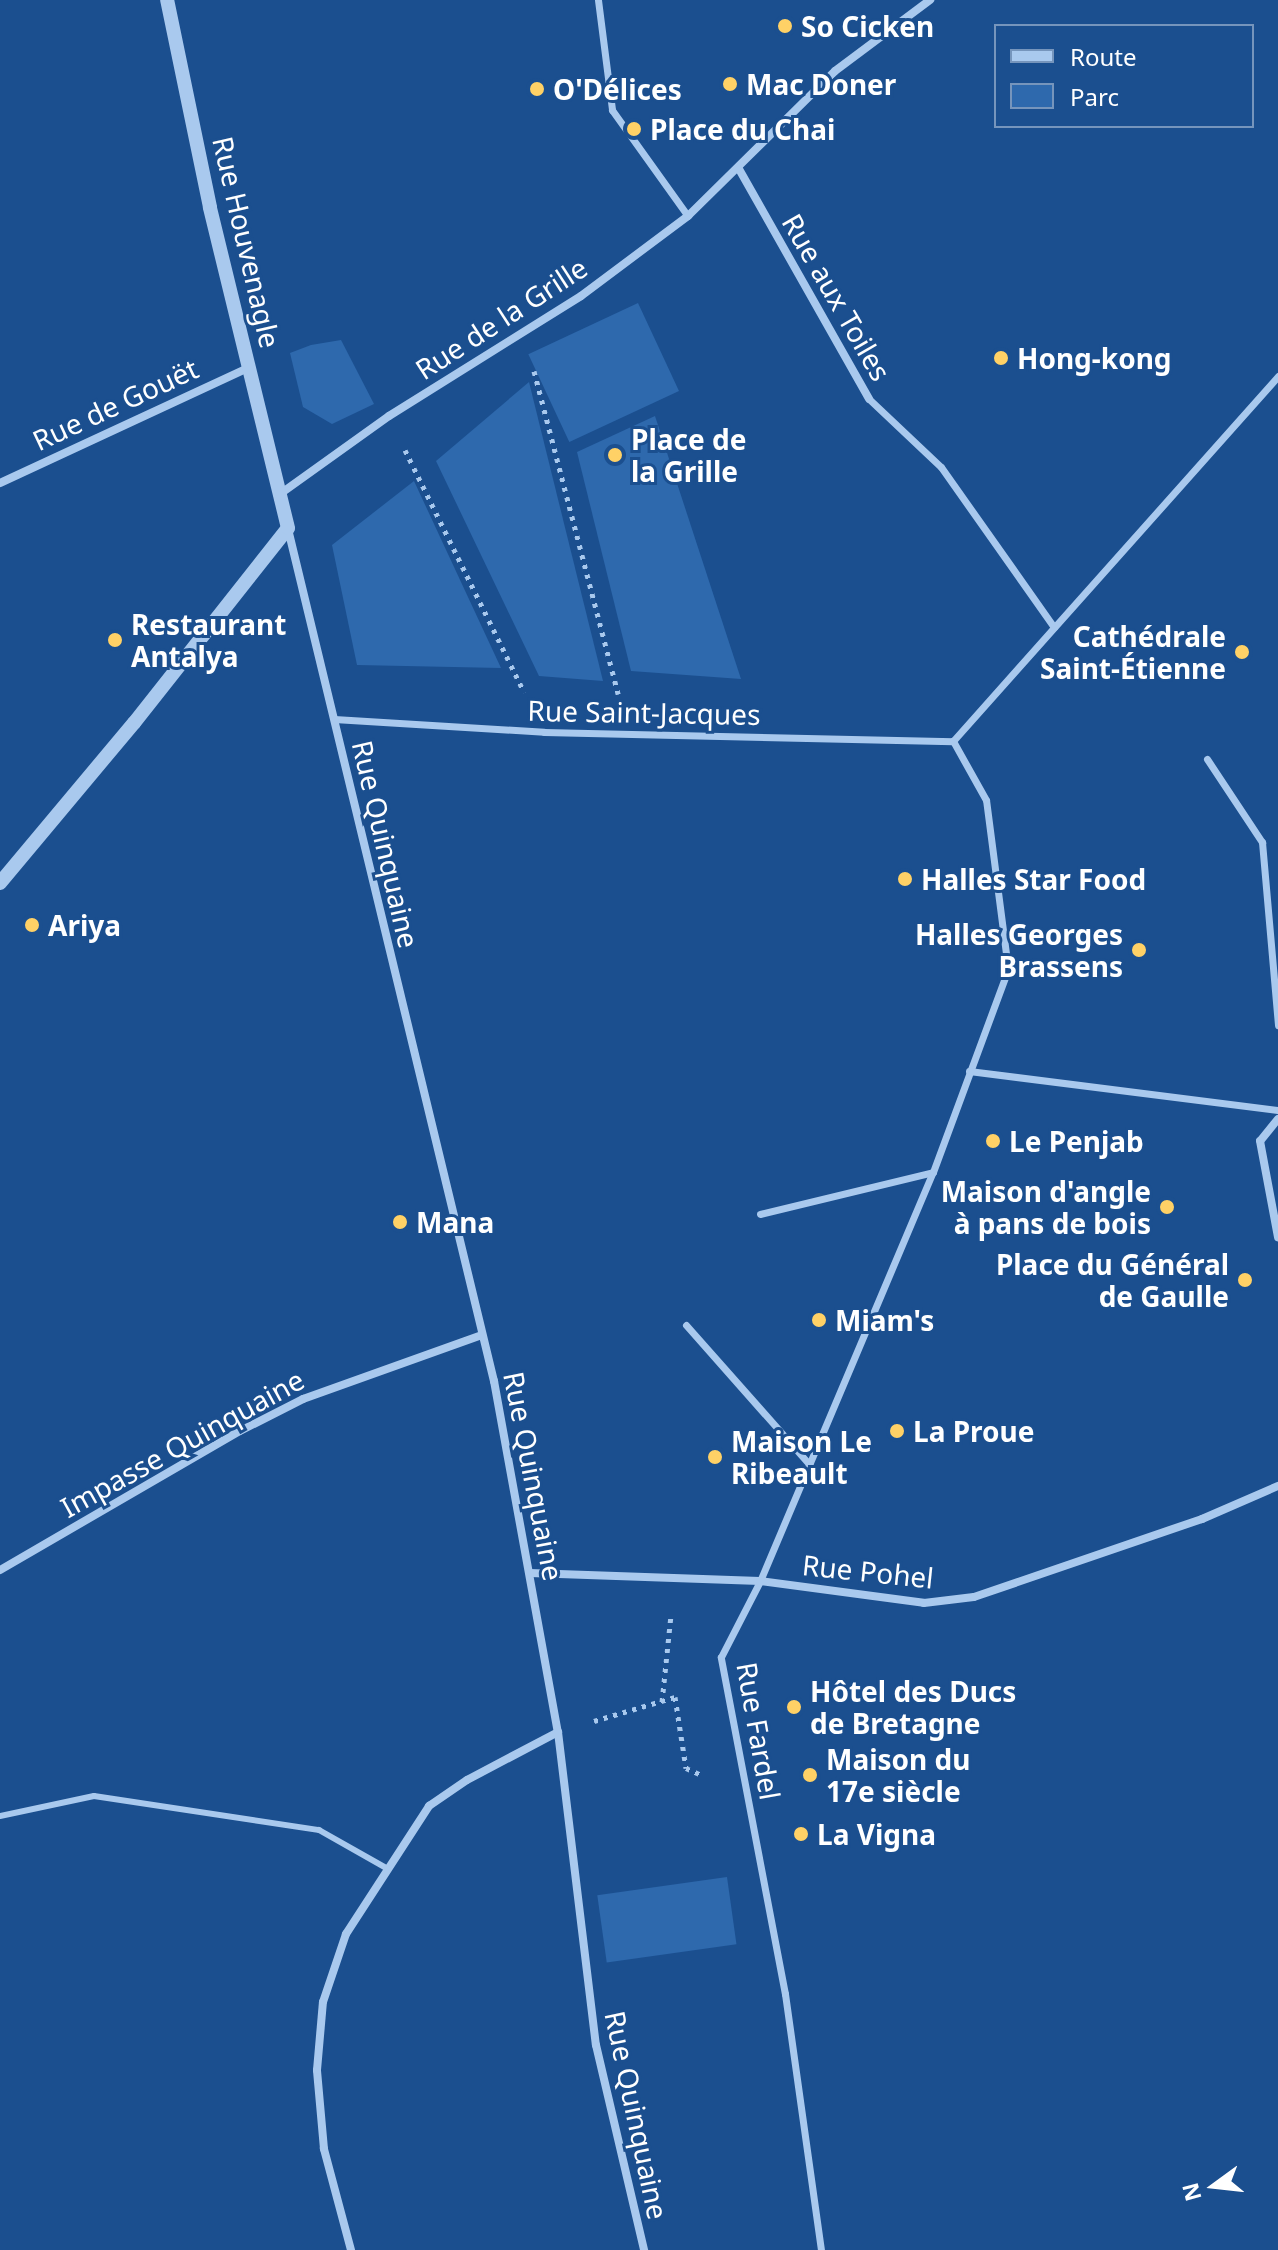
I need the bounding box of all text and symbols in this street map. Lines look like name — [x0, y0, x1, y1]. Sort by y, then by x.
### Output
place label: So Cicken — [801, 9, 934, 43]
marker: So Cicken — [776, 17, 794, 35]
legend — [994, 24, 1254, 128]
text: Route — [1070, 40, 1136, 73]
place label: Mac Doner — [746, 67, 896, 101]
place label: O'Délices — [553, 72, 682, 106]
marker: Mac Doner — [721, 75, 739, 93]
marker: O'Délices — [528, 80, 546, 98]
text: Parc — [1070, 80, 1119, 113]
place label: Place du Chai — [650, 112, 835, 146]
marker: Place du Chai — [625, 120, 643, 138]
street label: Rue Houvenagle — [206, 133, 288, 351]
street label: Rue aux Toiles — [776, 208, 898, 386]
street label: Rue de la Grille — [409, 250, 593, 386]
place label: Hong-kong — [1017, 341, 1172, 375]
marker: Hong-kong — [992, 349, 1010, 367]
street label: Rue de Gouët — [27, 351, 203, 457]
place label: Place de la Grille — [631, 422, 746, 488]
marker: Place de la Grille — [606, 446, 624, 464]
place label: Restaurant Antalya — [131, 607, 286, 673]
place label: Cathédrale Saint-Étienne — [1040, 619, 1226, 685]
marker: Restaurant Antalya — [106, 631, 124, 649]
marker: Cathédrale Saint-Étienne — [1233, 643, 1251, 661]
street label: Rue Saint-Jacques — [527, 693, 761, 731]
street label: Rue Quinquaine — [346, 737, 426, 951]
place label: Halles Star Food — [921, 862, 1146, 896]
marker: Halles Star Food — [896, 870, 914, 888]
place label: Ariya — [48, 908, 121, 942]
marker: Ariya — [23, 916, 41, 934]
place label: Halles Georges Brassens — [915, 917, 1123, 983]
marker: Halles Georges Brassens — [1130, 941, 1148, 959]
place label: Le Penjab — [1009, 1124, 1144, 1158]
marker: Le Penjab — [984, 1132, 1002, 1150]
place label: Maison d'angle à pans de bois — [941, 1174, 1151, 1240]
marker: Maison d'angle à pans de bois — [1158, 1198, 1176, 1216]
place label: Mana — [416, 1205, 494, 1239]
marker: Mana — [391, 1213, 409, 1231]
place label: Place du Général de Gaulle — [996, 1247, 1229, 1313]
marker: Place du Général de Gaulle — [1236, 1271, 1254, 1289]
place label: Miam's — [835, 1303, 934, 1337]
marker: Miam's — [810, 1311, 828, 1329]
street label: Impasse Quinquaine — [55, 1362, 309, 1524]
street label: Rue Quinquaine — [497, 1369, 571, 1583]
place label: La Proue — [913, 1414, 1034, 1448]
marker: La Proue — [888, 1422, 906, 1440]
place label: Maison Le Ribeault — [731, 1424, 872, 1490]
marker: Maison Le Ribeault — [706, 1448, 724, 1466]
street label: Rue Pohel — [801, 1547, 935, 1595]
street label: Rue Fardel — [730, 1660, 788, 1802]
place label: Hôtel des Ducs de Bretagne — [810, 1674, 1016, 1740]
marker: Hôtel des Ducs de Bretagne — [785, 1698, 803, 1716]
place label: Maison du 17e siècle — [826, 1742, 970, 1808]
marker: Maison du 17e siècle — [801, 1766, 819, 1784]
place label: La Vigna — [817, 1817, 936, 1851]
marker: La Vigna — [792, 1825, 810, 1843]
street label: Rue Quinquaine — [599, 2008, 675, 2222]
north arrow — [1174, 2146, 1254, 2226]
text: N — [1174, 2180, 1208, 2205]

